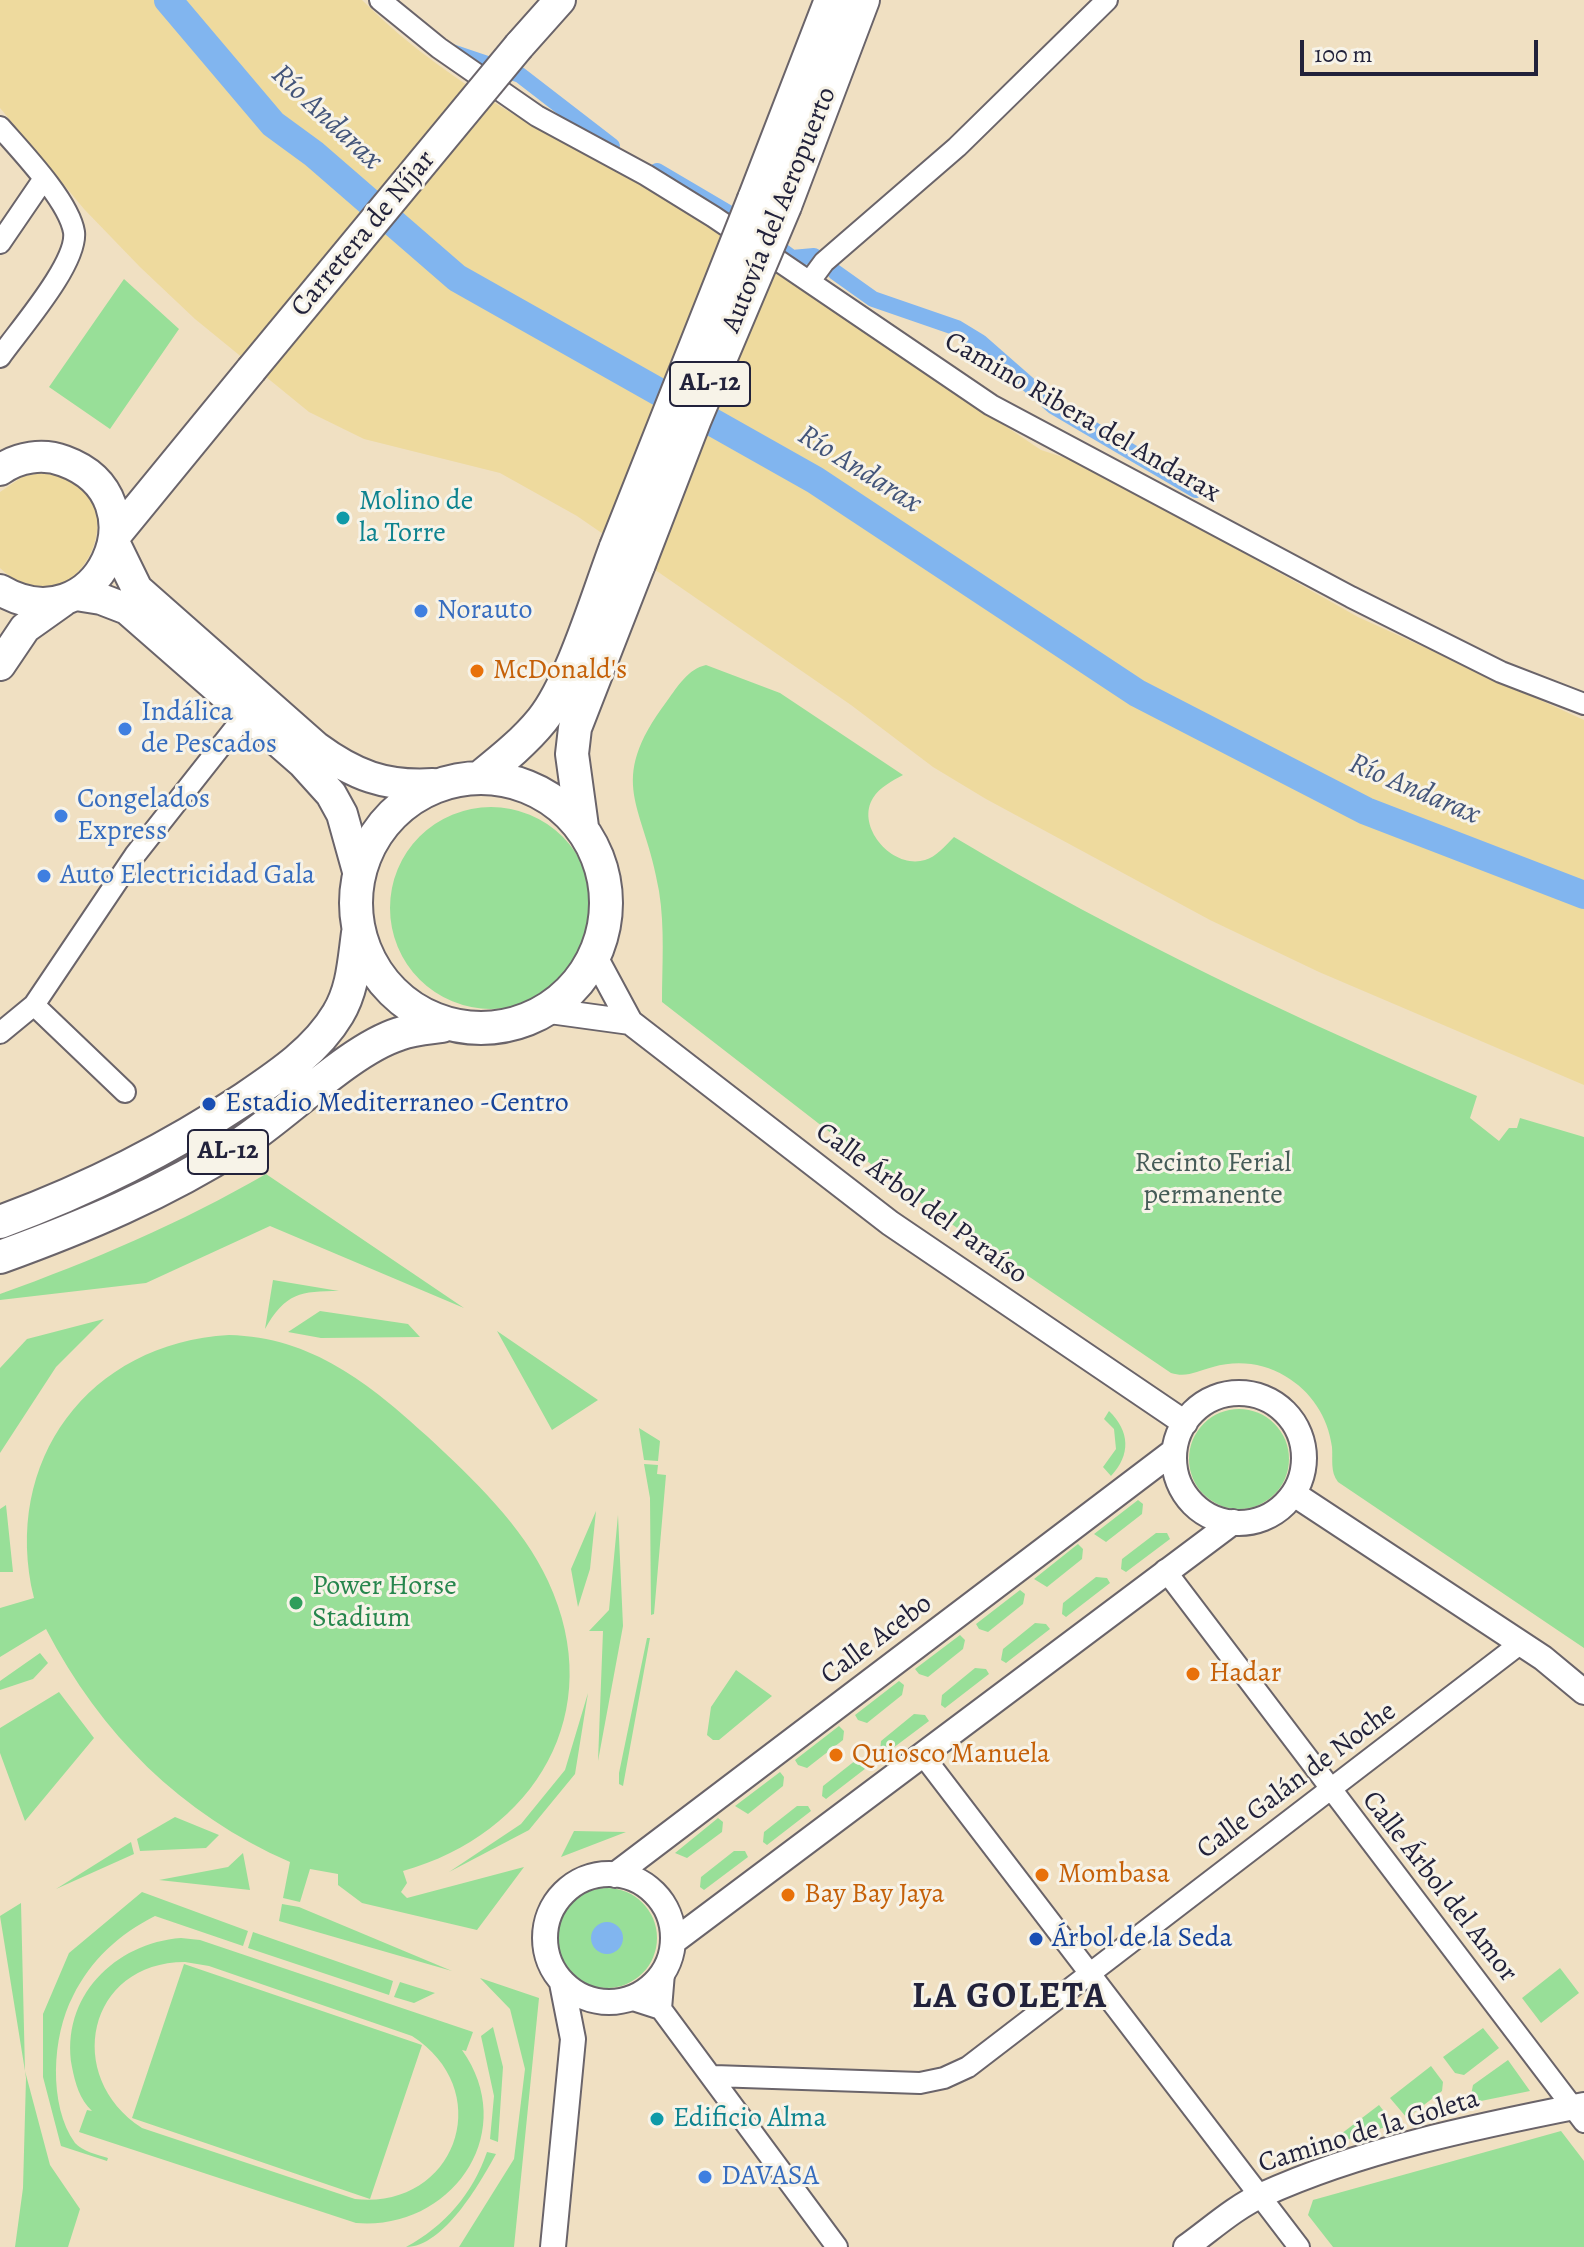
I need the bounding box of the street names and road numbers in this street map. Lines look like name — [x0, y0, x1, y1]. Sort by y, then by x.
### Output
street label: Autovía del Aeropuerto — [715, 82, 845, 338]
street label: Carretera de Níjar — [285, 144, 443, 324]
street label: Camino Ribera del Andarax — [938, 325, 1226, 511]
road number: AL-12 — [670, 362, 750, 406]
street label: Calle Árbol del Paraíso — [808, 1116, 1034, 1292]
road number: AL-12 — [188, 1130, 268, 1174]
street label: Calle Acebo — [815, 1587, 939, 1693]
street label: Calle Galán de Noche — [1191, 1695, 1403, 1867]
street label: Calle Árbol del Amor — [1354, 1785, 1524, 1989]
street label: Camino de la Goleta — [1255, 2082, 1483, 2182]

